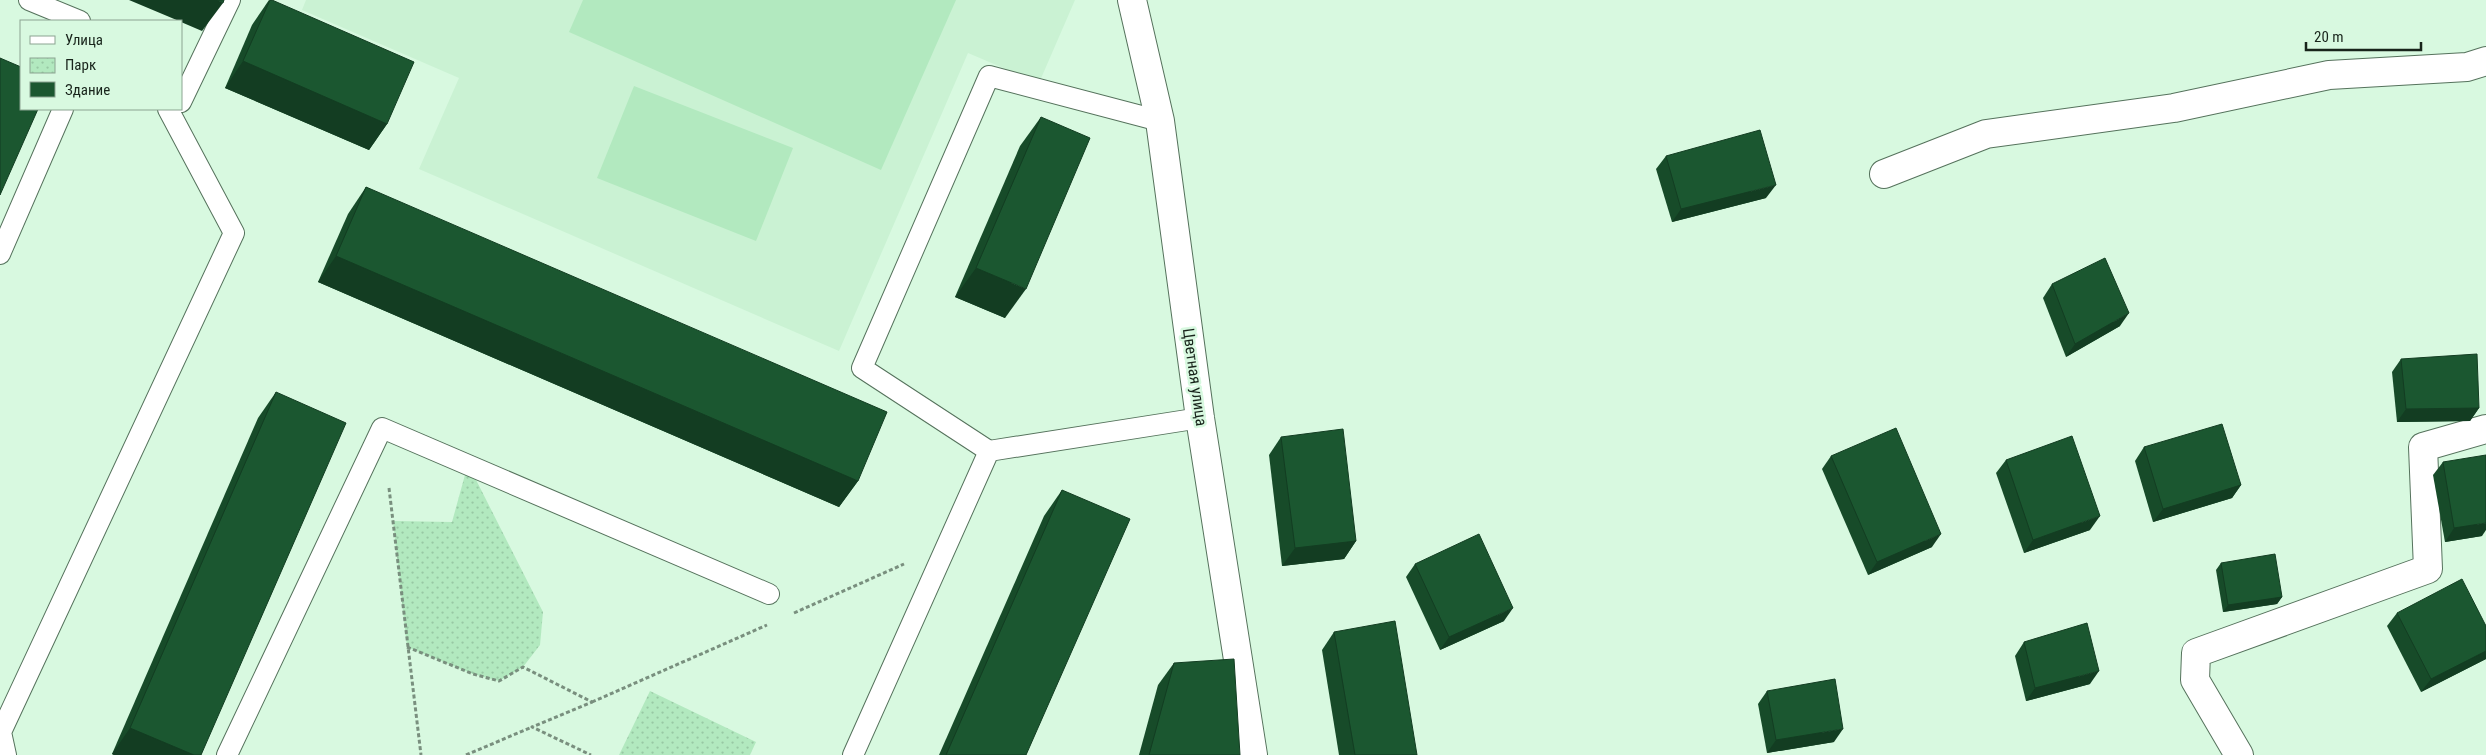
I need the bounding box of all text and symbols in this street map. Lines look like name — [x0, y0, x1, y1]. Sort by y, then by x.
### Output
legend — [20, 20, 182, 110]
scale bar — [2306, 20, 2421, 52]
text: 20 m — [2314, 28, 2344, 46]
text: Улица — [65, 31, 103, 49]
text: Парк — [65, 56, 96, 74]
text: Здание — [65, 81, 110, 99]
street label: Цветная улица — [1179, 327, 1211, 427]

